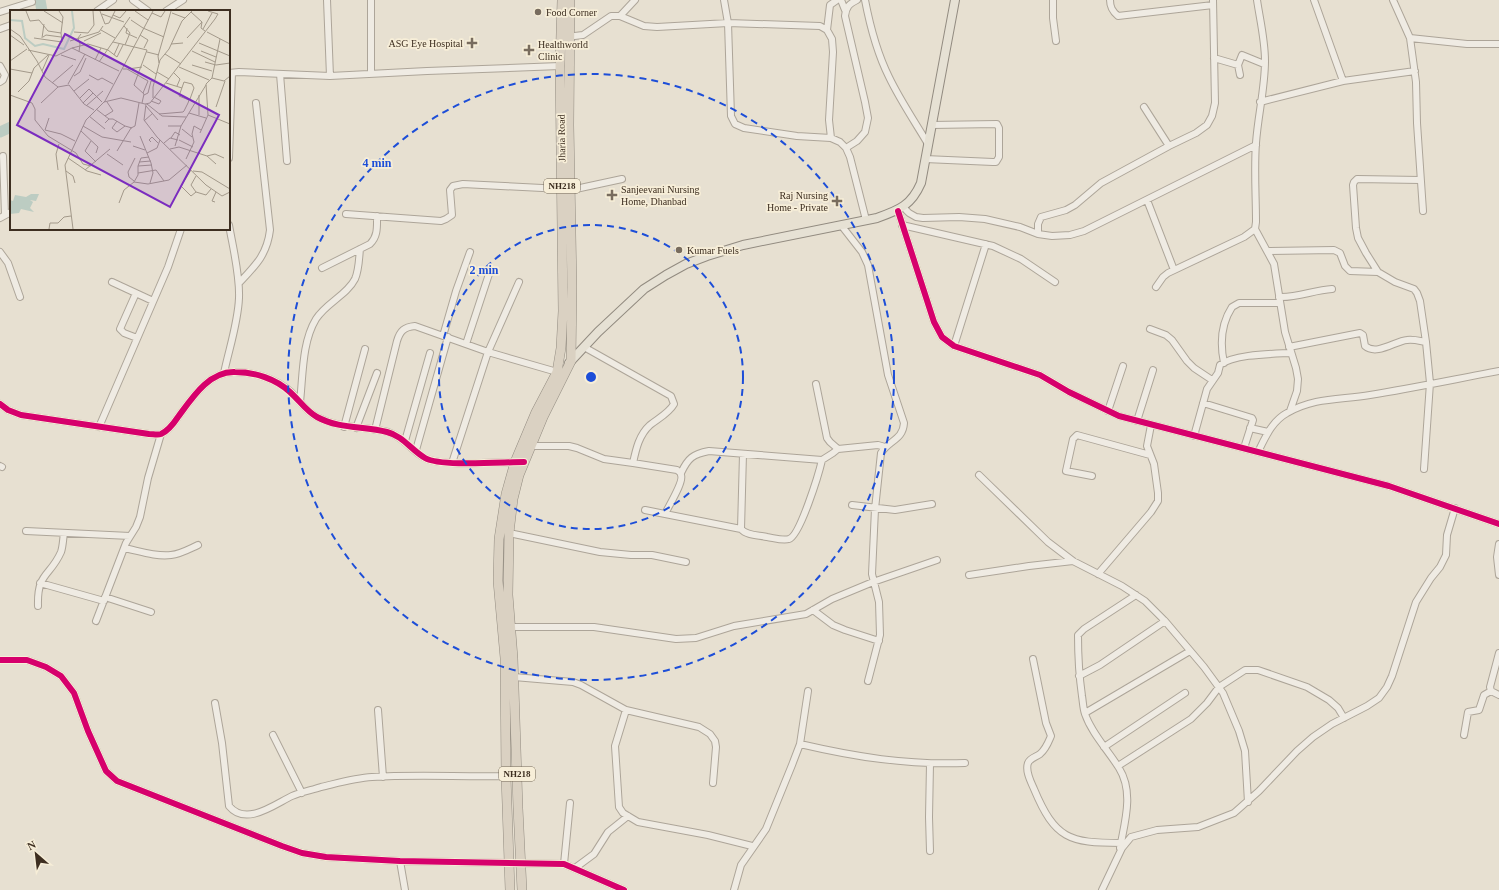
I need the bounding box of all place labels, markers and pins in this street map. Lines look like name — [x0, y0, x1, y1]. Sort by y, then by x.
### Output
marker: Food Corner — [533, 7, 543, 17]
place label: Food Corner — [546, 7, 598, 18]
marker: ASG Eye Hospital — [466, 37, 478, 49]
place label: ASG Eye Hospital — [389, 38, 463, 49]
place label: Healthworld Clinic — [538, 39, 588, 62]
marker: Healthworld Clinic — [523, 44, 535, 56]
place label: Sanjeevani Nursing Home, Dhanbad — [621, 184, 700, 207]
marker: Sanjeevani Nursing Home, Dhanbad — [606, 189, 618, 201]
place label: Raj Nursing Home - Private — [767, 190, 829, 213]
marker: Raj Nursing Home - Private — [831, 195, 843, 207]
marker: Kumar Fuels — [674, 245, 684, 255]
place label: Kumar Fuels — [687, 245, 739, 256]
centre of rings — [584, 370, 598, 384]

